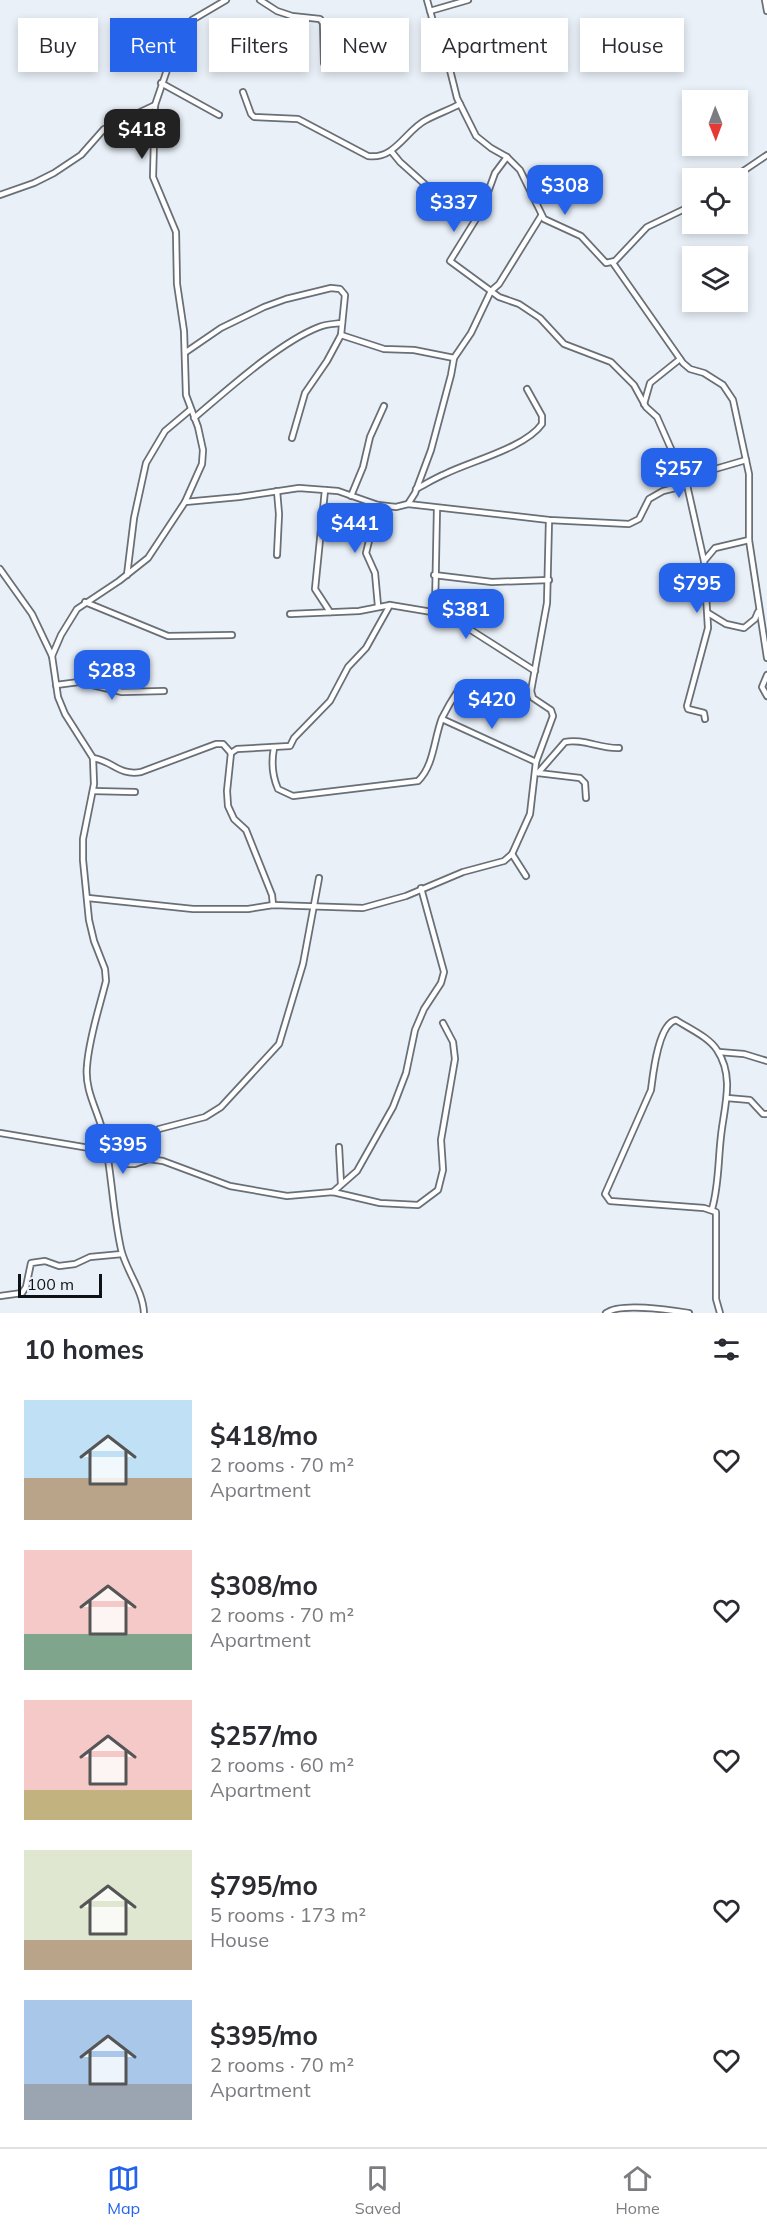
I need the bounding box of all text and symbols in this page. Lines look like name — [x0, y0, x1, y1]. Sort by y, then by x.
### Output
chip: Buy — [18, 18, 98, 72]
chip: Rent — [110, 18, 197, 72]
chip: Filters — [209, 18, 309, 72]
chip: New — [321, 18, 409, 72]
chip: Apartment — [421, 18, 568, 72]
chip: House — [580, 18, 684, 72]
north arrow — [682, 90, 748, 156]
map controls — [682, 90, 748, 312]
pin: $418 — [106, 109, 178, 160]
text: $418 — [118, 116, 166, 141]
pin: $308 — [529, 165, 601, 216]
button: locate — [682, 168, 748, 234]
text: $308 — [541, 172, 589, 197]
pin: $337 — [418, 182, 490, 233]
text: $337 — [430, 189, 478, 214]
button: layers — [682, 246, 748, 312]
pin: $257 — [643, 448, 715, 499]
text: $257 — [655, 455, 703, 480]
pin: $441 — [319, 503, 391, 554]
text: $441 — [331, 510, 379, 535]
pin: $795 — [661, 563, 733, 614]
text: $795 — [673, 570, 721, 595]
pin: $381 — [430, 589, 502, 640]
text: $381 — [442, 596, 490, 621]
pin: $283 — [76, 650, 148, 701]
text: $283 — [88, 657, 136, 682]
pin: $420 — [456, 679, 528, 730]
text: $420 — [468, 686, 516, 711]
pin: $395 — [87, 1124, 159, 1175]
text: $395 — [99, 1131, 147, 1156]
scale bar — [18, 1271, 102, 1298]
text: 100 m — [27, 1274, 74, 1294]
text: 10 homes — [24, 1333, 144, 1366]
icon: filters — [710, 1333, 743, 1366]
text: $418/mo — [210, 1419, 318, 1452]
icon: home — [72, 1424, 144, 1496]
icon: heart — [710, 1444, 743, 1477]
text: 2 rooms · 70 m² — [210, 1452, 354, 1477]
text: Apartment — [210, 1477, 311, 1502]
text: $308/mo — [210, 1569, 318, 1602]
icon: home — [72, 1574, 144, 1646]
icon: heart — [710, 1594, 743, 1627]
text: 2 rooms · 70 m² — [210, 1602, 354, 1627]
text: Apartment — [210, 1627, 311, 1652]
text: $257/mo — [210, 1719, 318, 1752]
icon: home — [72, 1724, 144, 1796]
icon: heart — [710, 1744, 743, 1777]
text: 2 rooms · 60 m² — [210, 1752, 354, 1777]
text: Apartment — [210, 1777, 311, 1802]
text: $795/mo — [210, 1869, 318, 1902]
icon: home — [72, 1874, 144, 1946]
icon: heart — [710, 1894, 743, 1927]
text: 5 rooms · 173 m² — [210, 1902, 366, 1927]
text: House — [210, 1927, 269, 1952]
text: $395/mo — [210, 2019, 318, 2052]
icon: home — [72, 2024, 144, 2096]
icon: heart — [710, 2044, 743, 2077]
text: 2 rooms · 70 m² — [210, 2052, 354, 2077]
text: Apartment — [210, 2077, 311, 2102]
tab: Map — [107, 2162, 140, 2218]
tab: Saved — [355, 2162, 401, 2218]
tab: Home — [616, 2162, 660, 2218]

